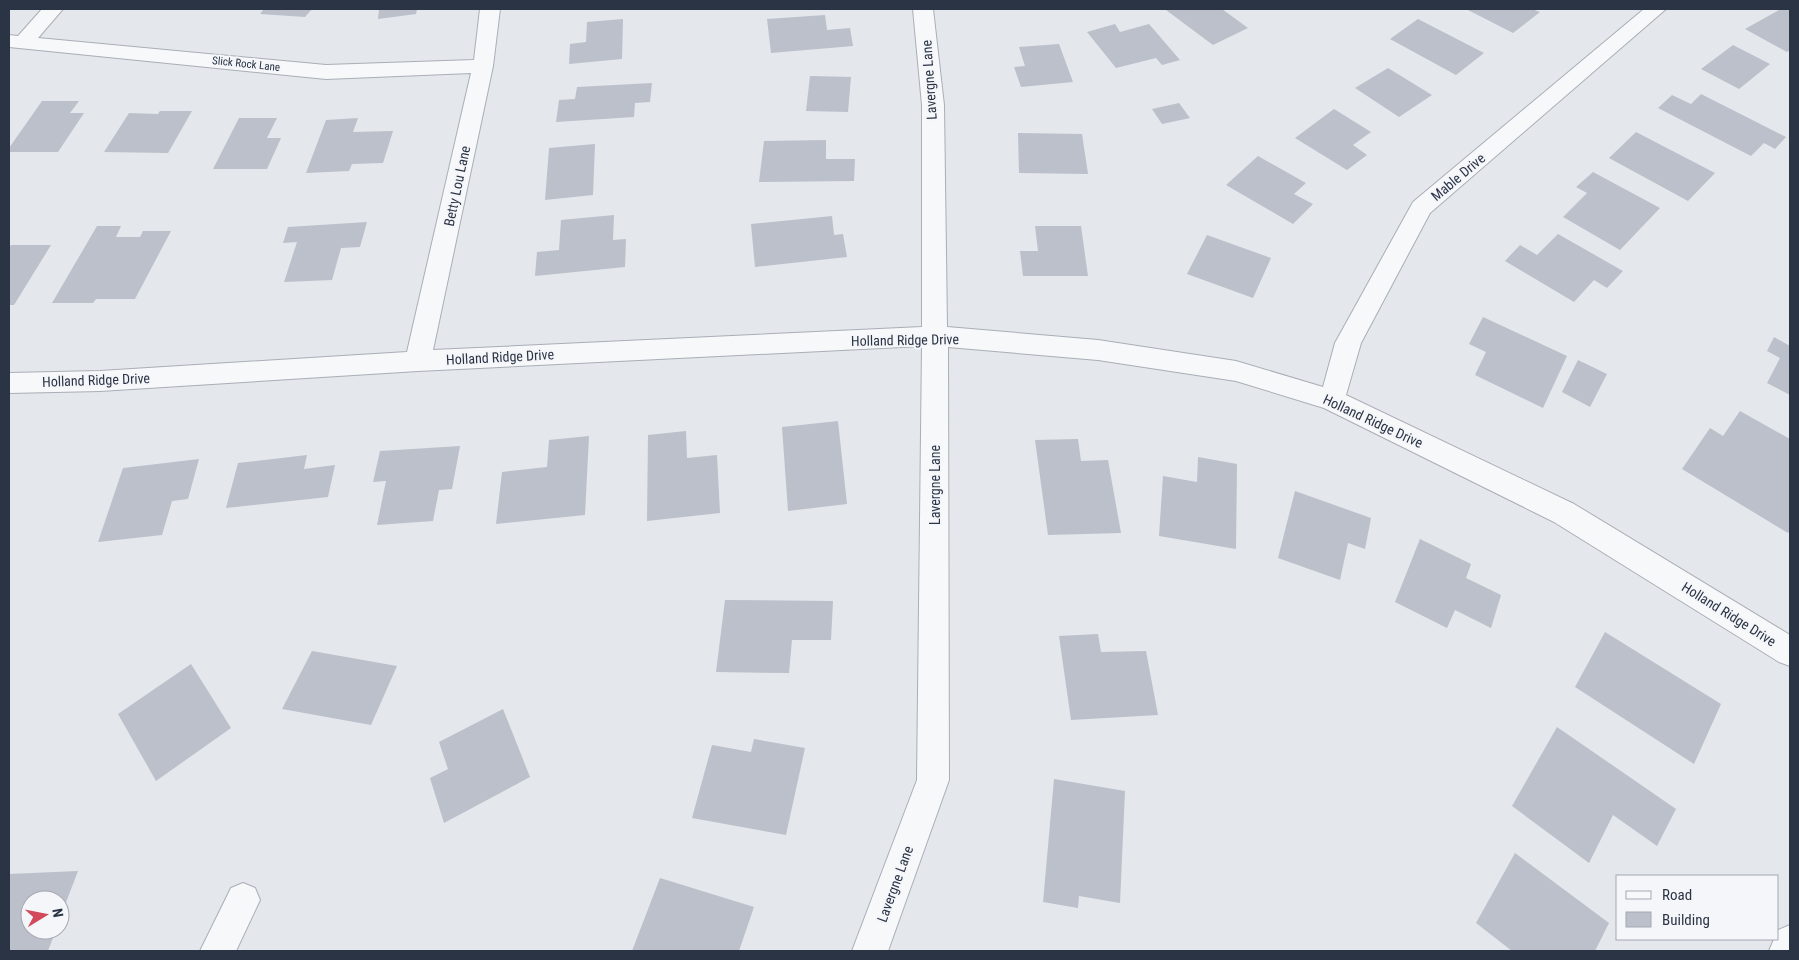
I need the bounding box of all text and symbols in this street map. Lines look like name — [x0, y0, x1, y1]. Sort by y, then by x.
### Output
street label: Lavergne Lane — [918, 39, 940, 120]
street label: Slick Rock Lane — [211, 54, 281, 74]
street label: Betty Lou Lane — [441, 144, 473, 228]
street label: Mable Drive — [1428, 150, 1488, 204]
street label: Holland Ridge Drive — [851, 331, 960, 349]
street label: Holland Ridge Drive — [446, 346, 555, 368]
street label: Holland Ridge Drive — [42, 370, 151, 390]
street label: Holland Ridge Drive — [1321, 391, 1426, 451]
street label: Lavergne Lane — [927, 445, 943, 525]
street label: Holland Ridge Drive — [1679, 579, 1779, 650]
street label: Lavergne Lane — [874, 843, 916, 924]
legend — [1616, 875, 1779, 940]
text: Road — [1662, 886, 1692, 904]
north arrow — [20, 890, 70, 940]
text: N — [49, 907, 66, 918]
text: Building — [1662, 911, 1710, 929]

